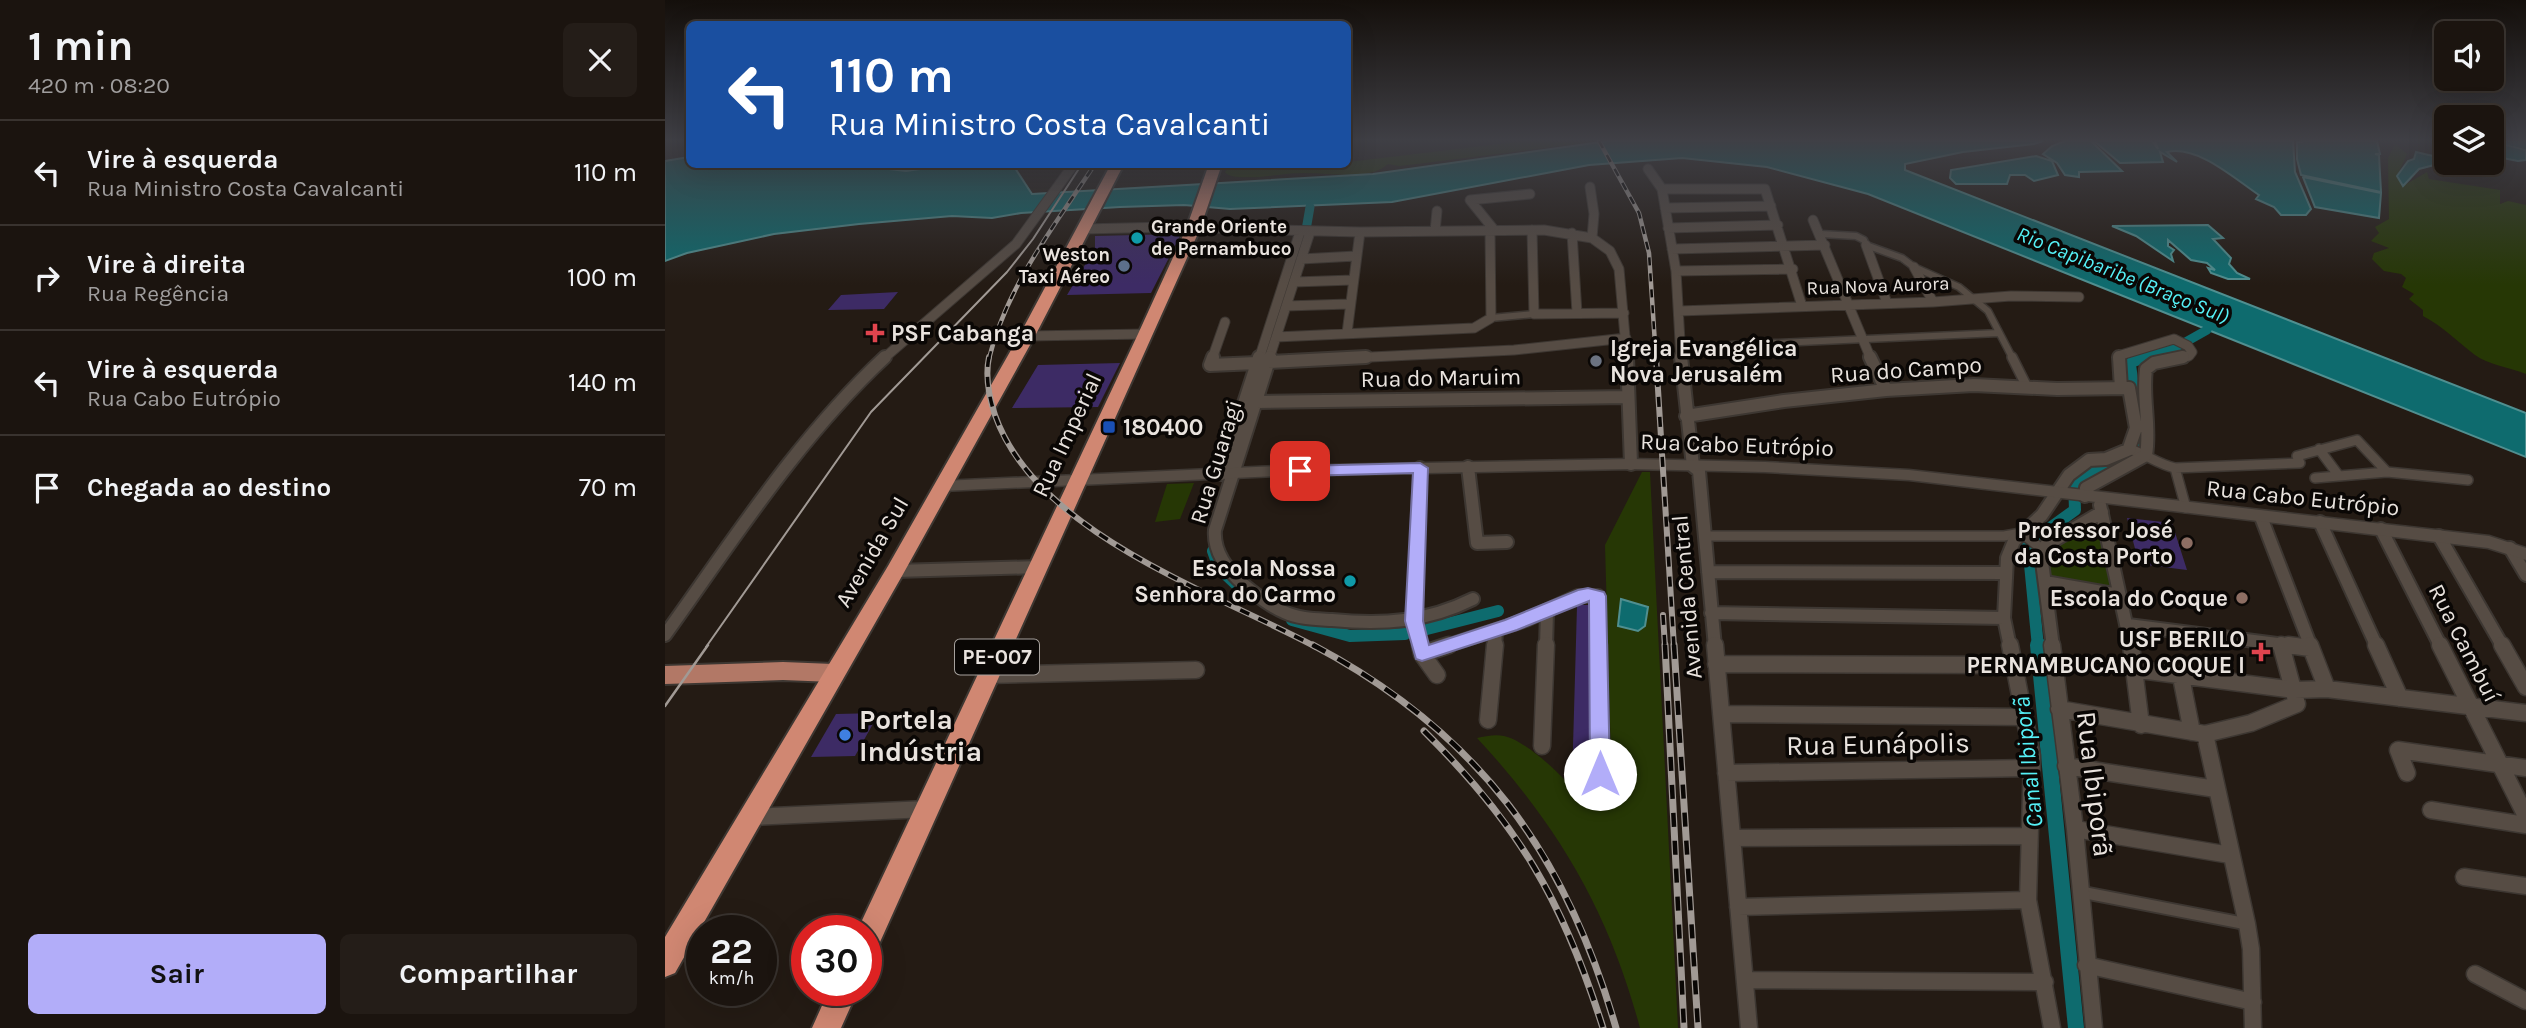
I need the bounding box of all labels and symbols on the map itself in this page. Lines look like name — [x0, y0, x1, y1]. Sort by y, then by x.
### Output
place label: Grande Oriente de Pernambuco — [1151, 216, 1291, 260]
water label: Rio Capibaribe (Braço Sul) — [2013, 221, 2233, 329]
marker: Grande Oriente de Pernambuco — [1129, 230, 1145, 246]
place label: Weston Taxi Aéreo — [1019, 244, 1110, 288]
marker: Weston Taxi Aéreo — [1116, 258, 1132, 274]
street label: Rua Nova Aurora — [1806, 273, 1950, 299]
place label: PSF Cabanga — [891, 320, 1034, 347]
marker: PSF Cabanga — [865, 323, 885, 343]
place label: Igreja Evangélica Nova Jerusalém — [1610, 335, 1798, 388]
street label: Rua do Campo — [1829, 351, 1983, 389]
marker: Igreja Evangélica Nova Jerusalém — [1588, 353, 1604, 369]
street label: Rua do Maruim — [1360, 363, 1522, 393]
street label: Rua Imperial — [1027, 369, 1107, 501]
street label: Rua Guaragi — [1184, 397, 1248, 527]
place label: 180400 — [1123, 414, 1203, 441]
marker: 180400 — [1101, 419, 1117, 435]
street label: Rua Cabo Eutrópio — [1640, 428, 1834, 462]
pin — [1270, 441, 1330, 501]
street label: Rua Cabo Eutrópio — [2205, 474, 2401, 522]
street label: Avenida Sul — [830, 492, 914, 612]
street label: Avenida Central — [1666, 514, 1708, 680]
place label: Professor José da Costa Porto — [2014, 517, 2173, 570]
marker: Professor José da Costa Porto — [2179, 535, 2195, 551]
place label: Escola Nossa Senhora do Carmo — [1134, 555, 1336, 608]
marker: Escola Nossa Senhora do Carmo — [1342, 573, 1358, 589]
street label: Rua Cambuí — [2423, 579, 2505, 707]
place label: Escola do Coque — [2050, 585, 2228, 612]
marker: Escola do Coque — [2234, 590, 2250, 606]
place label: USF BERILO PERNAMBUCANO COQUE I — [1966, 626, 2245, 679]
road number: PE-007 — [955, 640, 1039, 674]
marker: USF BERILO PERNAMBUCANO COQUE I — [2251, 642, 2271, 662]
water label: Canal Ibiporã — [2007, 695, 2049, 829]
place label: Portela Indústria — [859, 703, 982, 768]
street label: Rua Ibiporã — [2070, 709, 2120, 859]
street label: Rua Eunápolis — [1786, 726, 1970, 762]
marker: Portela Indústria — [837, 727, 853, 743]
position arrow — [1563, 737, 1637, 811]
speed limit sign: 30 — [791, 915, 882, 1006]

